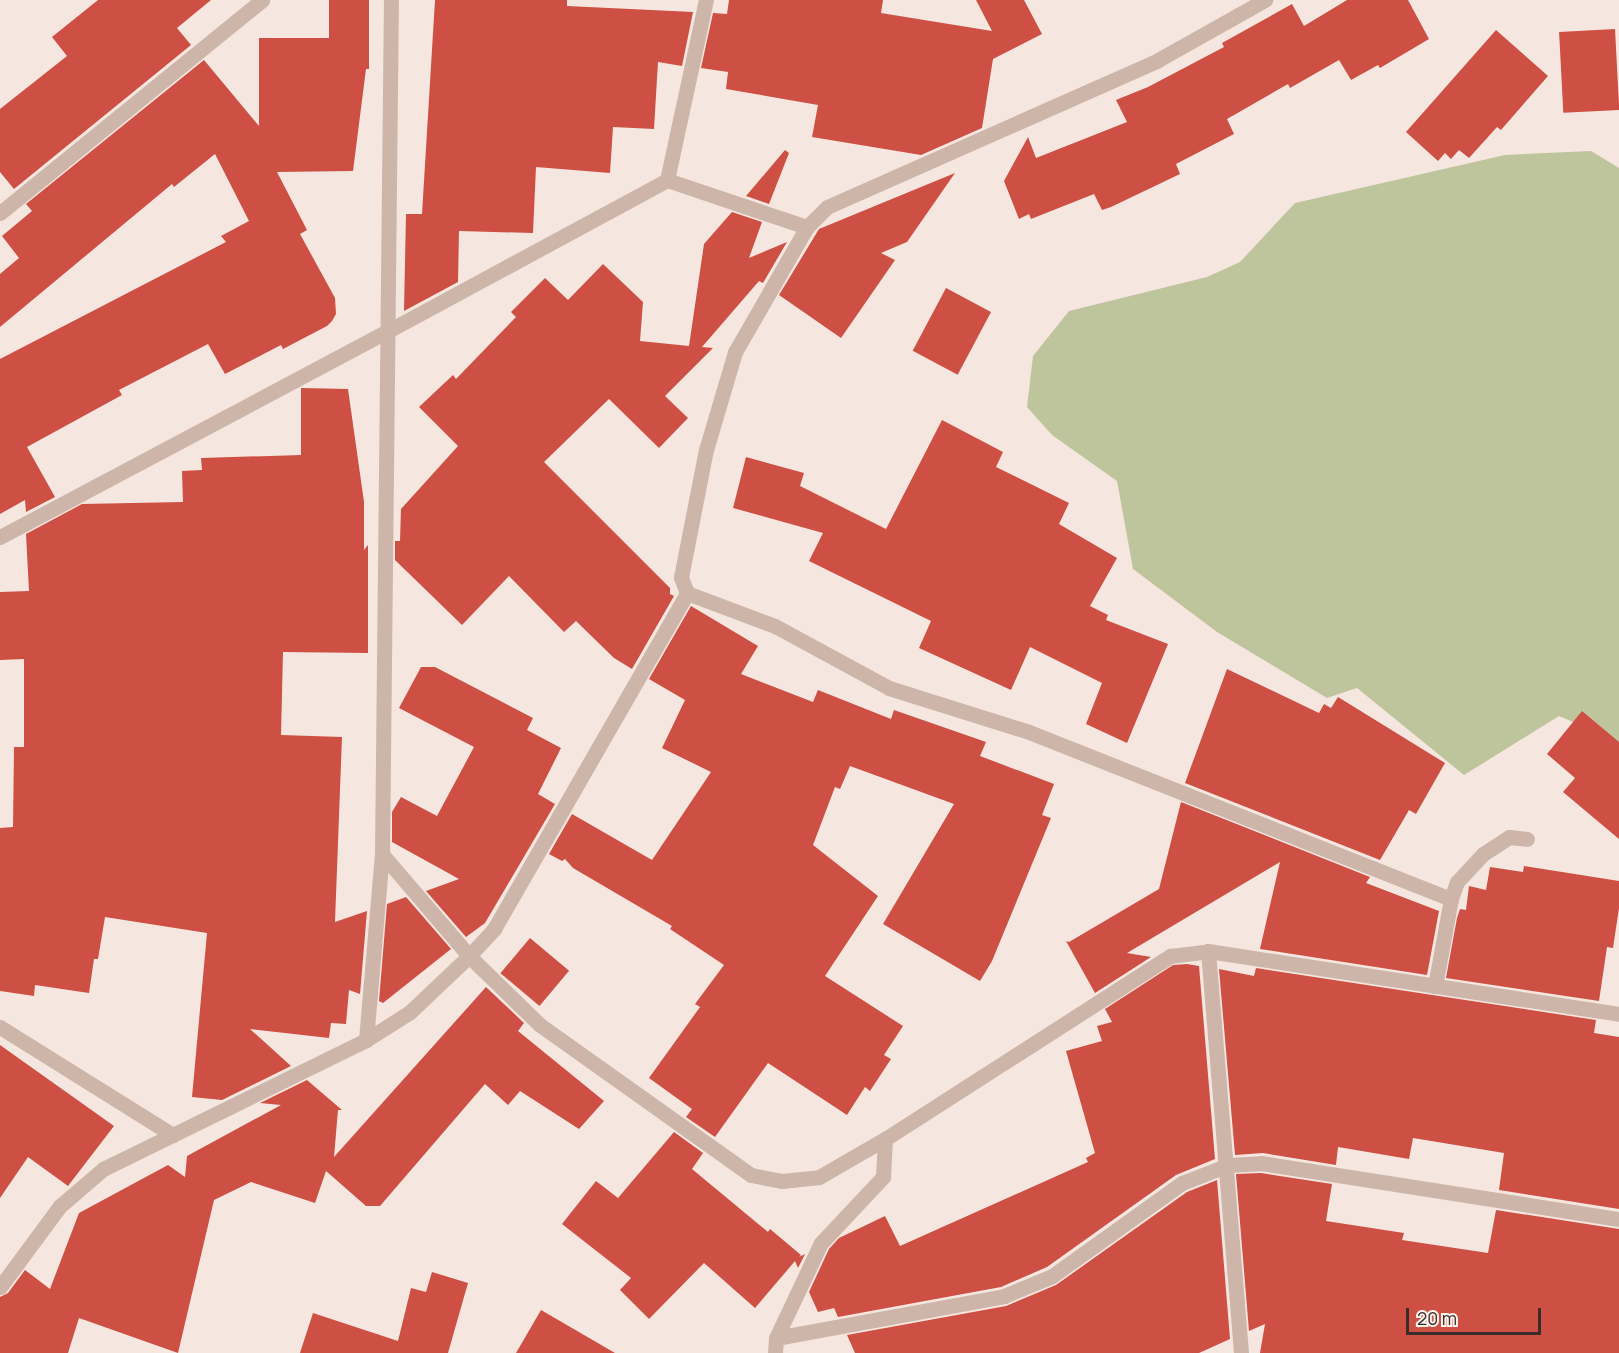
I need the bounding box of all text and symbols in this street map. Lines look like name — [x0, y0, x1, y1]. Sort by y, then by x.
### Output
scale bar — [1409, 1296, 1544, 1334]
text: 20 m — [1417, 1306, 1457, 1330]

